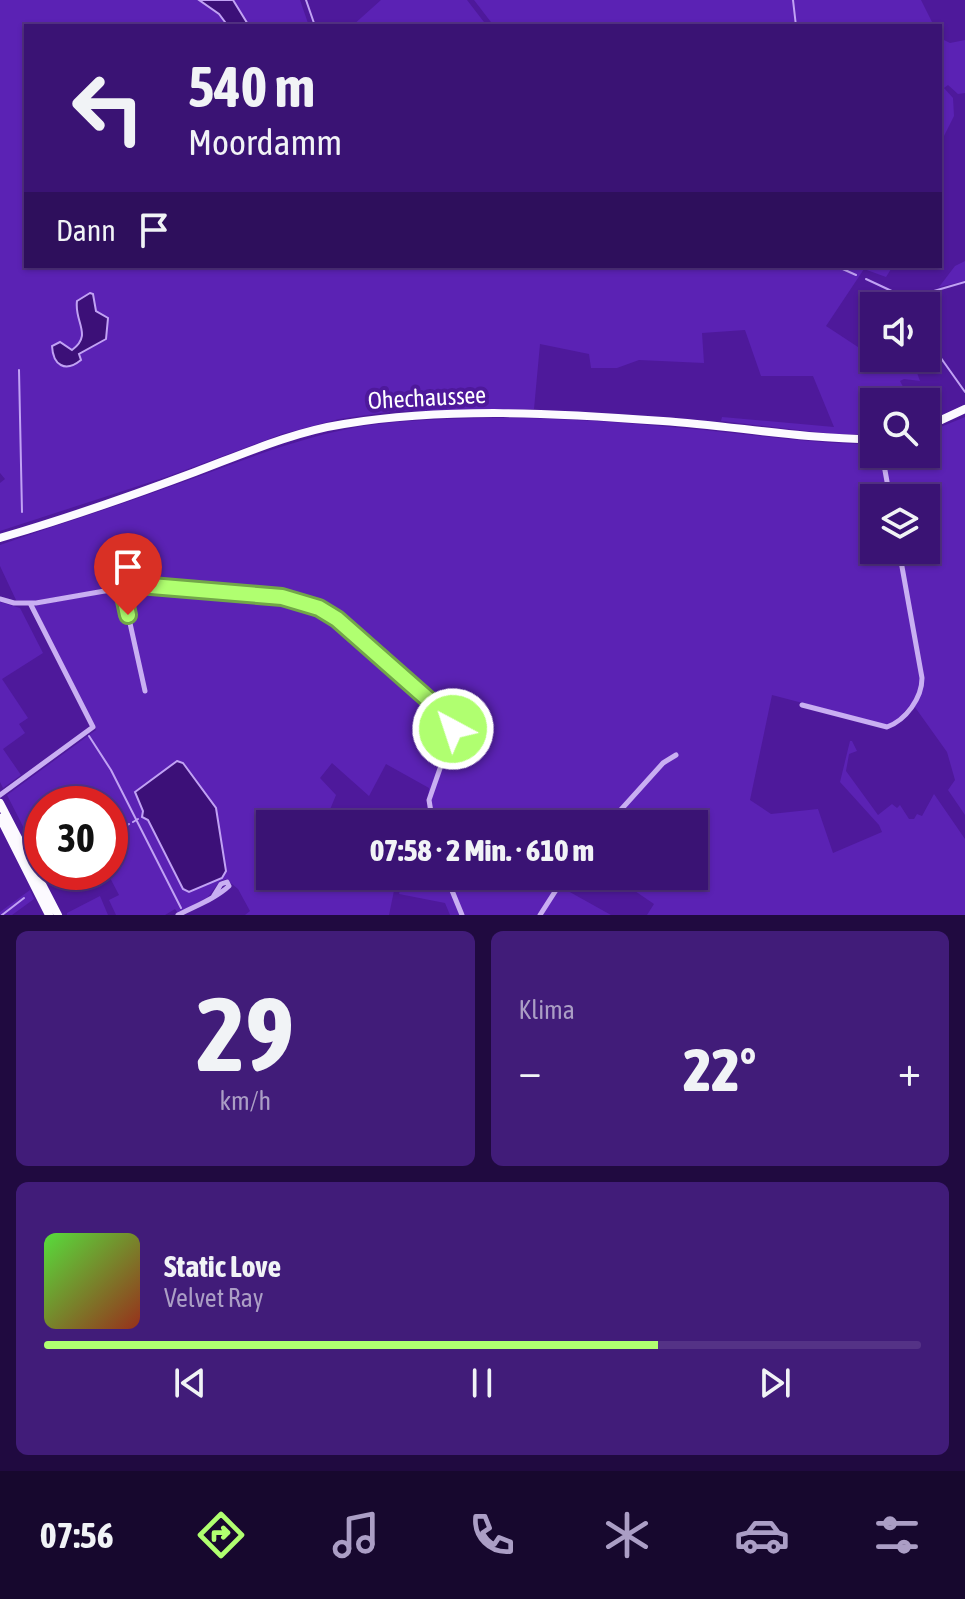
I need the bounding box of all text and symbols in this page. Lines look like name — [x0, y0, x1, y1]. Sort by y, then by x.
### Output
text: 540 m — [188, 55, 315, 119]
icon: left — [56, 56, 160, 160]
text: Moordamm — [188, 121, 342, 163]
icon: arrive — [132, 208, 176, 252]
text: Dann — [56, 213, 116, 247]
map controls — [860, 292, 940, 564]
button: sound — [860, 292, 940, 372]
street label: Ohechaussee — [367, 381, 487, 414]
button: search — [860, 388, 940, 468]
button: layers — [860, 484, 940, 564]
pin — [94, 533, 162, 615]
icon: arrive — [106, 545, 150, 589]
position arrow — [411, 687, 495, 771]
speed limit sign: 30 — [24, 786, 128, 890]
text: 07:58 · 2 Min. · 610 m — [370, 833, 594, 867]
text: 29 — [196, 974, 294, 1093]
text: Klima — [519, 995, 575, 1025]
text: 22° — [683, 1035, 756, 1104]
text: − — [519, 1045, 541, 1095]
text: + — [898, 1045, 921, 1095]
text: km/h — [219, 1086, 271, 1116]
text: Static Love — [164, 1249, 281, 1283]
text: Velvet Ray — [164, 1283, 264, 1313]
icon: previous — [168, 1361, 212, 1405]
icon: pause — [460, 1361, 504, 1405]
icon: next — [753, 1361, 797, 1405]
icon: directions — [193, 1507, 249, 1563]
icon: music — [328, 1507, 384, 1563]
icon: phone — [464, 1507, 520, 1563]
icon: climate — [599, 1507, 655, 1563]
icon: car — [734, 1507, 790, 1563]
icon: filters — [869, 1507, 925, 1563]
text: 07:56 — [40, 1514, 114, 1556]

